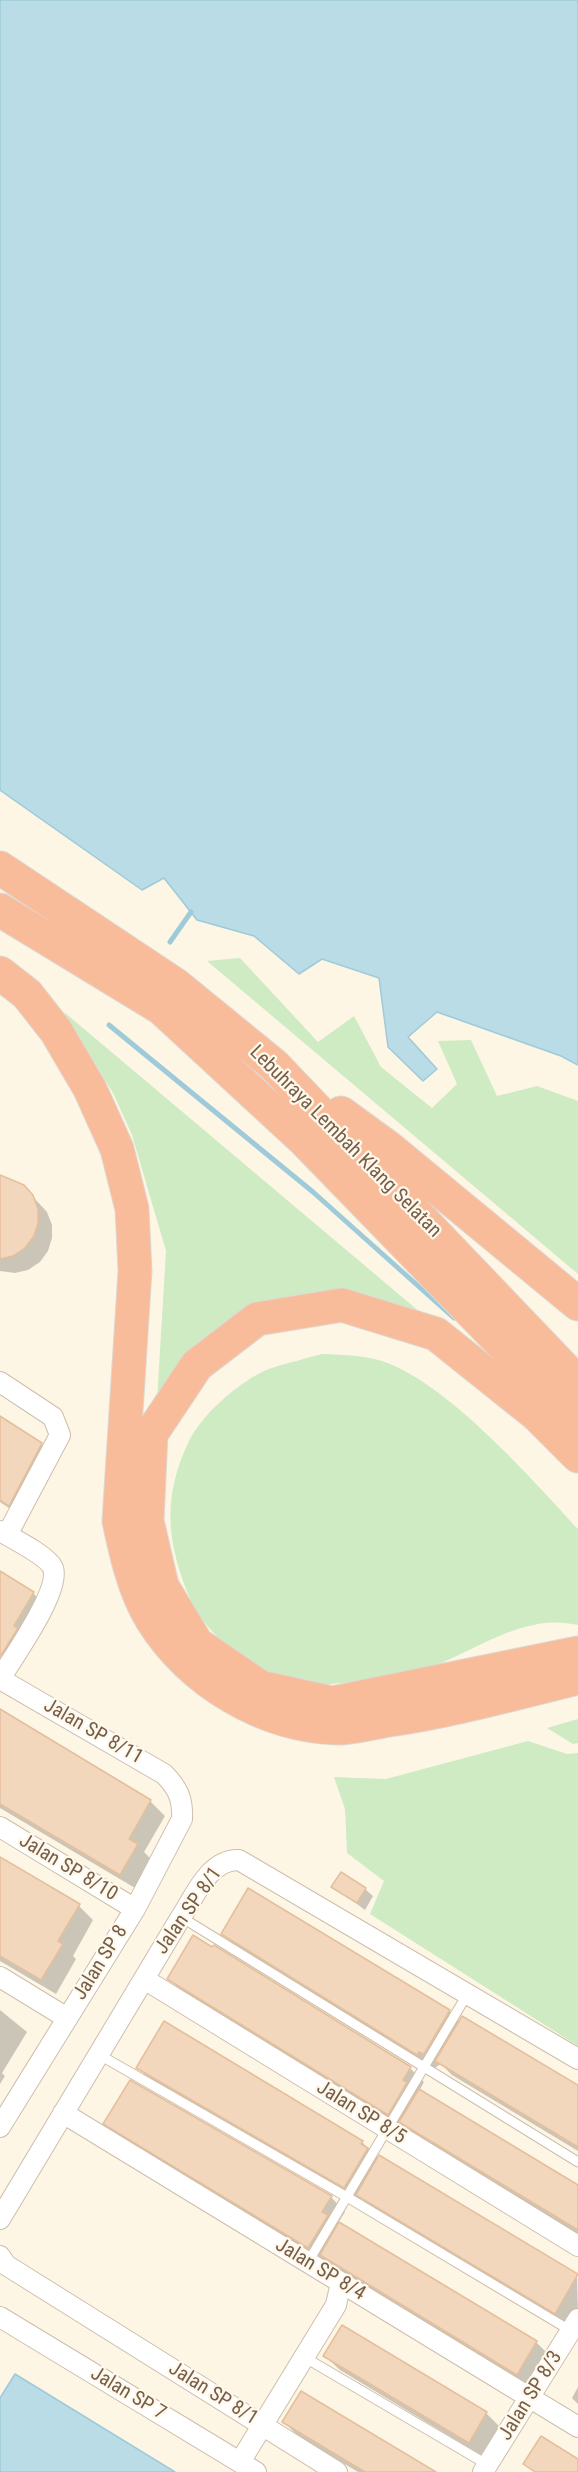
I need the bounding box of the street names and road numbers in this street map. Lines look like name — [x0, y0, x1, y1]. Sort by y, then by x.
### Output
street label: Lebuhraya Lembah Klang Selatan — [244, 1041, 446, 1243]
street label: Jalan SP 8/11 — [39, 1694, 147, 1770]
street label: Jalan SP 8/10 — [14, 1829, 122, 1907]
street label: Jalan SP 8/1 — [150, 1863, 228, 1959]
street label: Jalan SP 8 — [69, 1921, 133, 2005]
street label: Jalan SP 8/5 — [312, 2076, 410, 2150]
street label: Jalan SP 8/4 — [271, 2234, 369, 2306]
street label: Jalan SP 8/3 — [494, 2347, 568, 2445]
street label: Jalan SP 8/1 — [164, 2357, 262, 2431]
street label: Jalan SP 7 — [86, 2362, 170, 2426]

